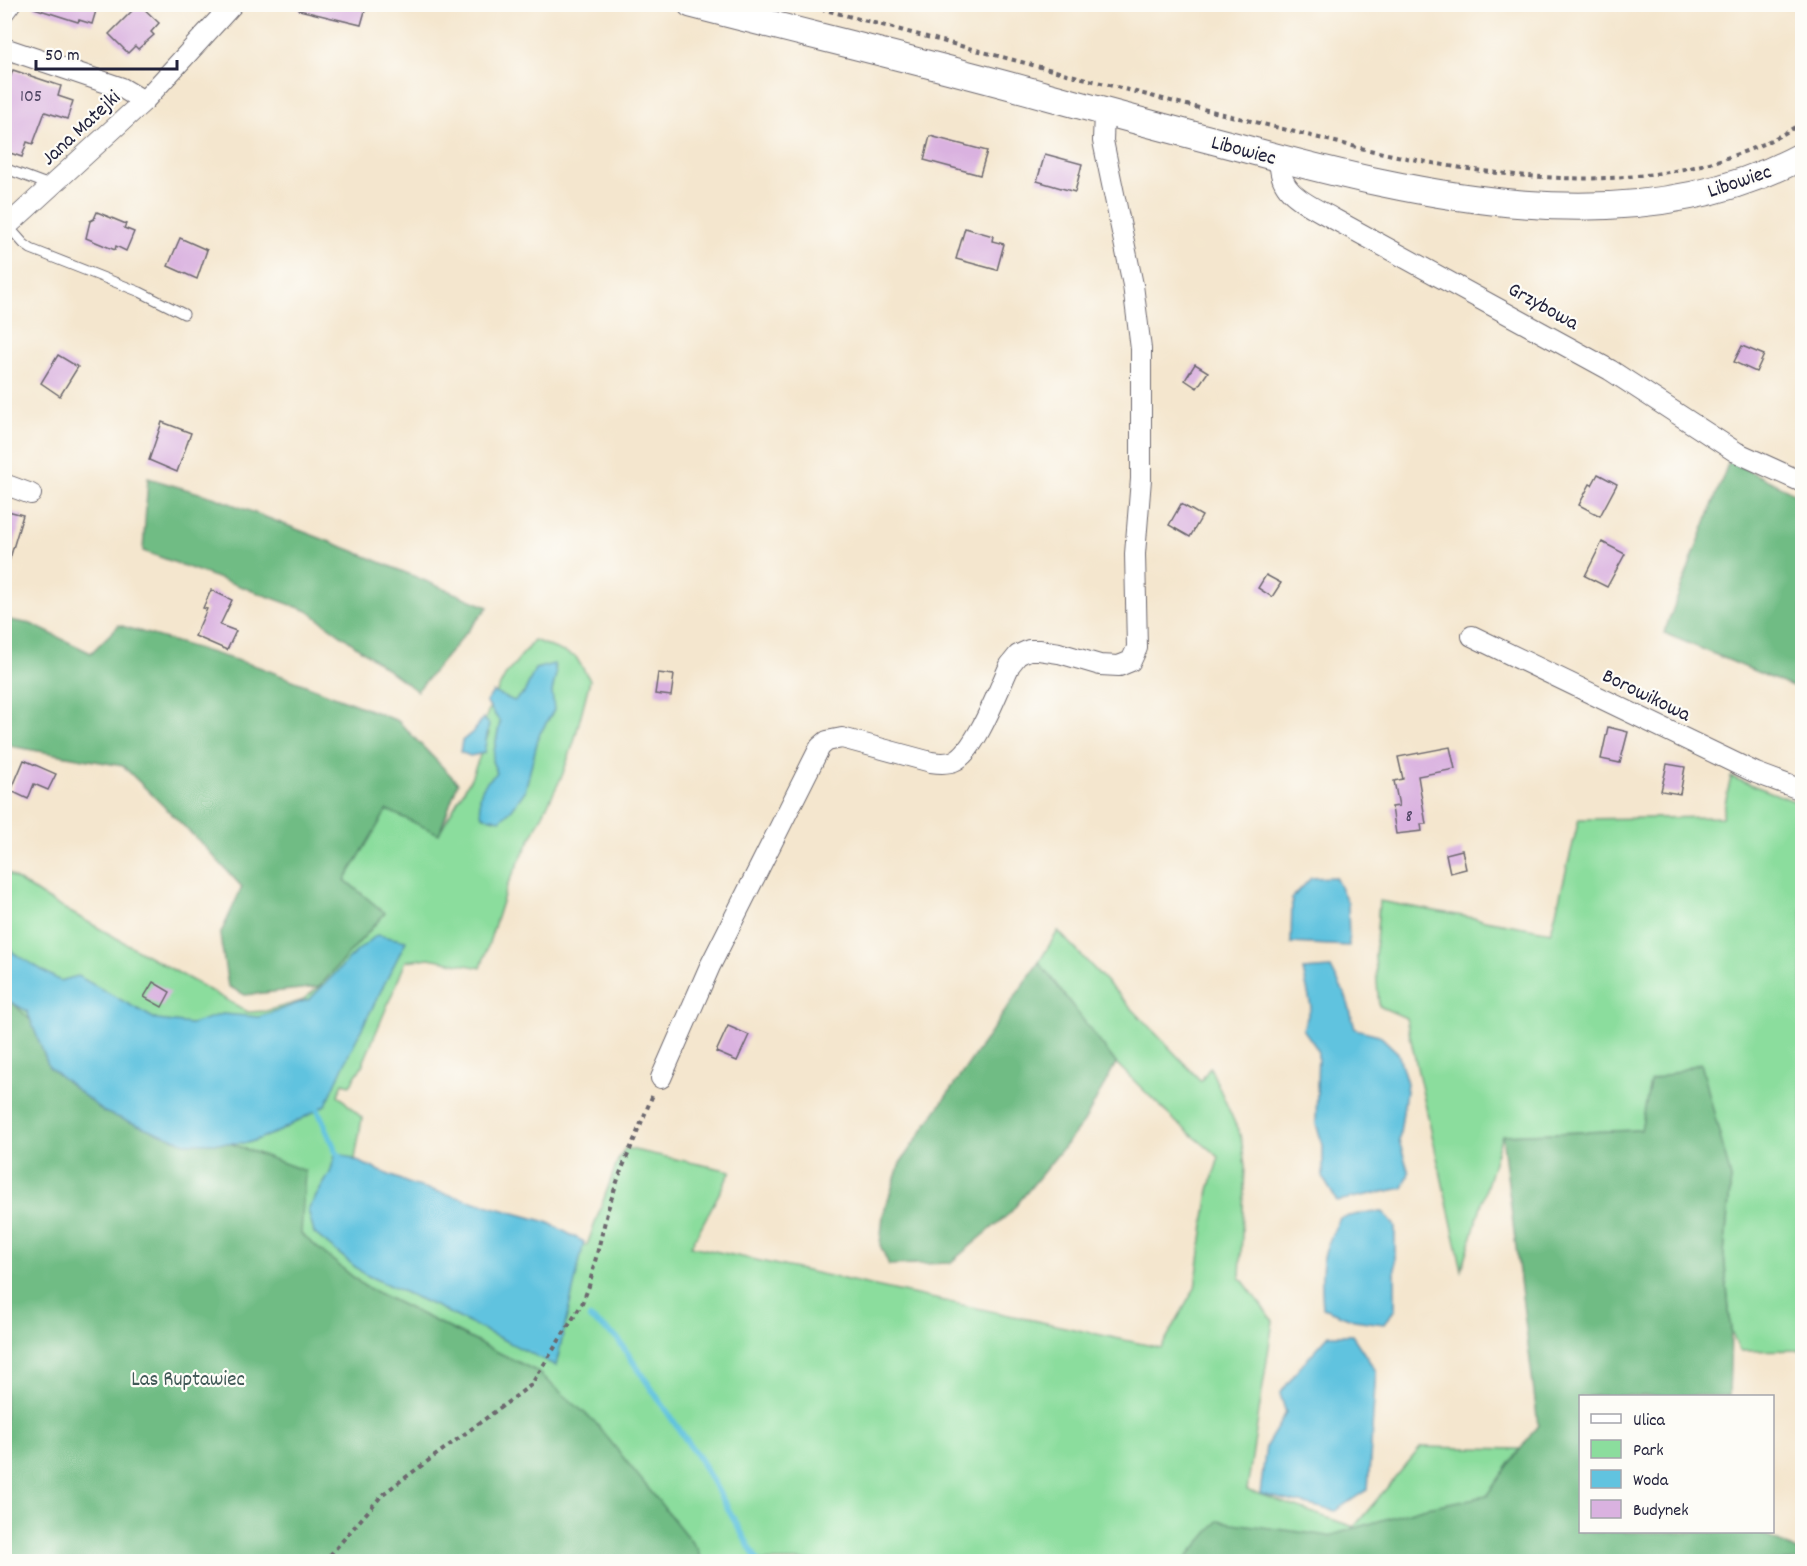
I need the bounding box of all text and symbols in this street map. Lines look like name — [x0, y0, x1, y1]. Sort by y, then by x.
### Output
scale bar — [36, 33, 177, 71]
text: 50 m — [45, 44, 80, 69]
street label: Jana Matejki — [36, 84, 129, 174]
house number: 105 — [20, 85, 42, 110]
street label: Libowiec — [1208, 129, 1279, 175]
street label: Libowiec — [1704, 158, 1776, 208]
street label: Grzybowa — [1502, 276, 1584, 340]
street label: Borowikowa — [1596, 662, 1696, 732]
house number: 8 — [1405, 805, 1413, 830]
park label: Las Ruptawiec — [131, 1366, 245, 1396]
legend — [1579, 1395, 1774, 1533]
text: Ulica — [1633, 1409, 1665, 1434]
text: Park — [1633, 1439, 1664, 1464]
text: Woda — [1633, 1469, 1669, 1494]
text: Budynek — [1633, 1499, 1689, 1524]

